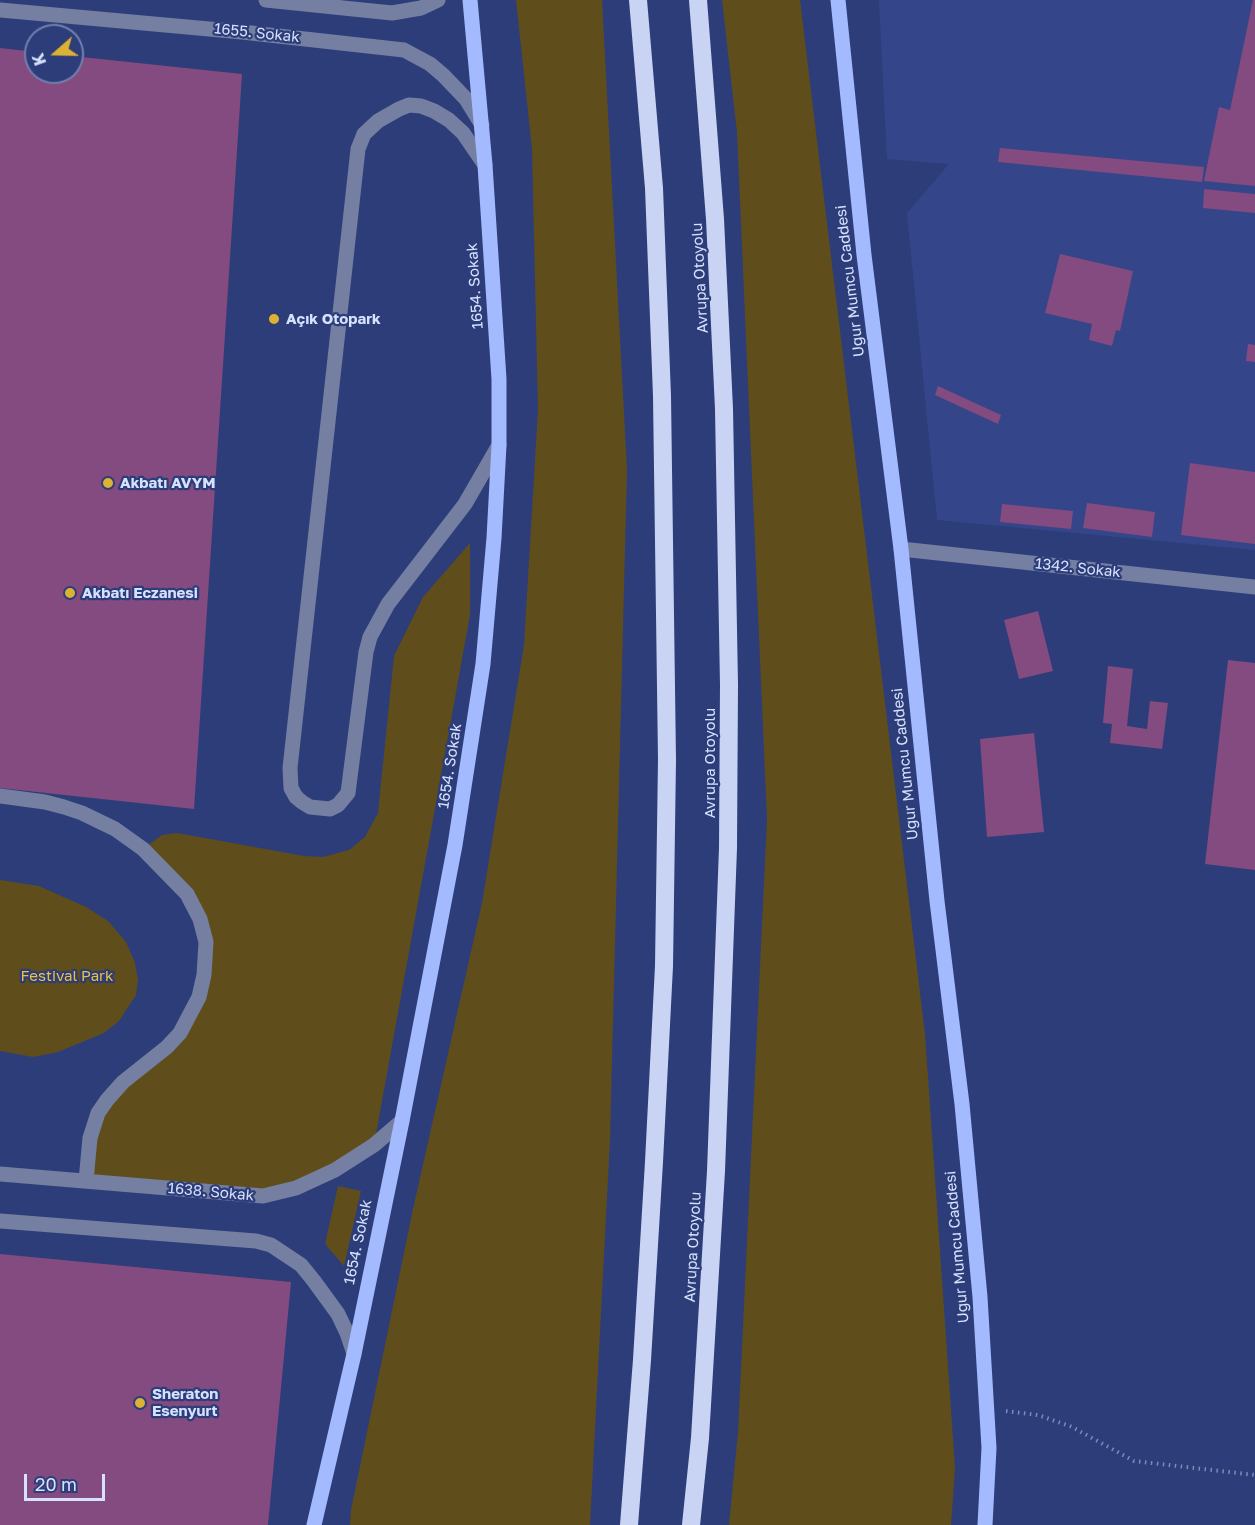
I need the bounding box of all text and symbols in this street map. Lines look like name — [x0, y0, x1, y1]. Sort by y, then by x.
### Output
street label: 1655. Sokak — [213, 20, 301, 46]
north arrow — [24, 24, 84, 84]
text: K — [28, 51, 50, 68]
street label: Uğur Mumcu Caddesi — [832, 204, 868, 358]
street label: Avrupa Otoyolu — [688, 222, 712, 334]
street label: 1654. Sokak — [463, 242, 487, 330]
place label: Açık Otopark — [286, 310, 381, 328]
marker: Açık Otopark — [267, 312, 281, 326]
place label: Akbatı AVYM — [120, 474, 216, 492]
marker: Akbatı AVYM — [101, 476, 115, 490]
street label: 1342. Sokak — [1034, 555, 1122, 581]
place label: Akbatı Eczanesi — [82, 584, 198, 602]
marker: Akbatı Eczanesi — [63, 586, 77, 600]
street label: Uğur Mumcu Caddesi — [888, 687, 922, 841]
street label: Avrupa Otoyolu — [701, 708, 719, 818]
street label: 1654. Sokak — [434, 722, 466, 810]
park label: Festival Park — [21, 967, 113, 985]
street label: Uğur Mumcu Caddesi — [941, 1170, 973, 1324]
street label: 1638. Sokak — [167, 1179, 255, 1205]
street label: Avrupa Otoyolu — [681, 1191, 705, 1303]
street label: 1654. Sokak — [340, 1198, 376, 1286]
place label: Sheraton Esenyurt — [152, 1385, 218, 1420]
marker: Sheraton Esenyurt — [133, 1396, 147, 1410]
scale bar — [27, 1462, 108, 1500]
text: 20 m — [35, 1473, 77, 1495]

